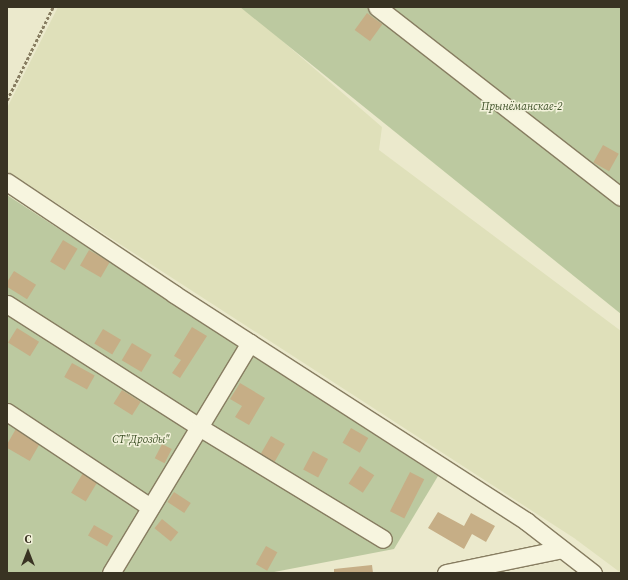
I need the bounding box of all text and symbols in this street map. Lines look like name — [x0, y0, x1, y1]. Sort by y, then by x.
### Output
park label: Прынёманскае-2 — [481, 100, 563, 114]
park label: СТ"Дрозды" — [112, 433, 170, 447]
north arrow — [8, 532, 48, 572]
text: С — [25, 532, 31, 547]

